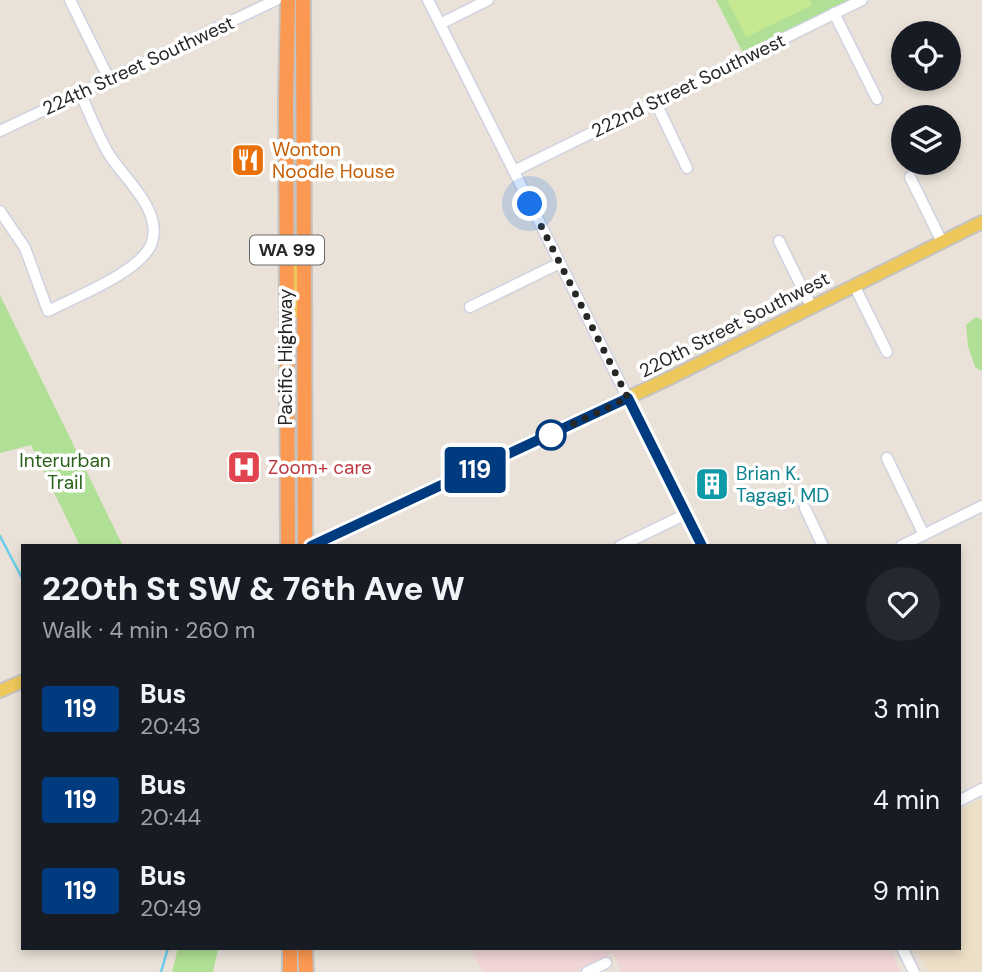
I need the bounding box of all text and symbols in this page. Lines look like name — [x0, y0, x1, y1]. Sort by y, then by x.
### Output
street label: 224th Street Southwest — [38, 10, 238, 121]
map controls — [891, 21, 961, 175]
button: locate — [891, 21, 961, 91]
street label: 222nd Street Southwest — [587, 28, 789, 143]
button: layers — [891, 105, 961, 175]
place label: Wonton Noodle House — [272, 137, 395, 184]
restaurant icon: Wonton Noodle House — [229, 141, 267, 179]
your location — [512, 186, 547, 221]
road number: WA 99 — [250, 236, 324, 264]
street label: 220th Street Southwest — [635, 266, 833, 383]
street label: Pacific Highway — [273, 288, 298, 425]
unlabelled marker — [536, 420, 566, 450]
line badge: 119 — [435, 447, 515, 493]
park label: Interurban Trail — [19, 448, 111, 495]
hospital icon: Zoom+ care — [225, 448, 263, 486]
text: 119 — [459, 454, 491, 485]
place label: Zoom+ care — [268, 455, 372, 480]
place label: Brian K. Tagagi, MD — [736, 461, 829, 508]
building icon: Brian K. Tagagi, MD — [693, 465, 731, 503]
text: 220th St SW & 76th Ave W — [42, 567, 465, 610]
button: heart — [866, 567, 940, 641]
text: Walk · 4 min · 260 m — [42, 615, 255, 645]
text: Bus — [140, 677, 186, 711]
text: 3 min — [873, 692, 940, 726]
text: 119 — [64, 693, 97, 724]
text: 20:43 — [140, 711, 201, 741]
text: Bus — [140, 768, 186, 802]
text: 4 min — [873, 783, 940, 817]
text: 119 — [64, 784, 97, 815]
text: 20:44 — [140, 802, 201, 832]
text: Bus — [140, 859, 186, 893]
text: 9 min — [872, 874, 940, 908]
text: 119 — [64, 875, 97, 906]
text: 20:49 — [140, 893, 202, 923]

